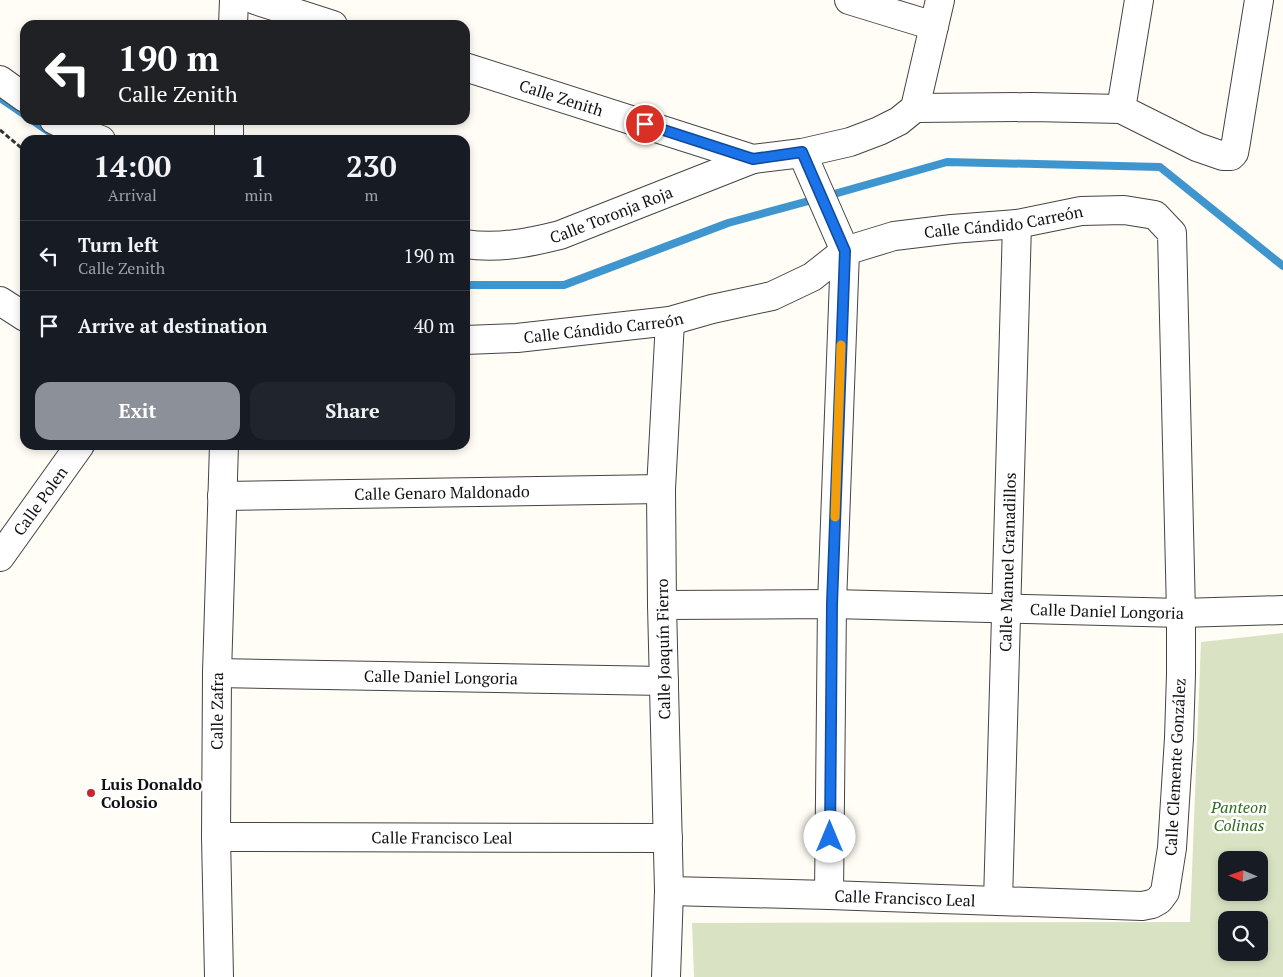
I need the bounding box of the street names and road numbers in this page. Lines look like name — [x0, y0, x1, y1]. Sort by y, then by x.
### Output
street label: Calle Zenith — [516, 74, 607, 122]
street label: Calle Toronja Roja — [547, 181, 676, 248]
street label: Calle Cándido Carreón — [923, 200, 1085, 243]
street label: Calle Cándido Carreón — [522, 307, 686, 348]
street label: Calle Polen — [8, 461, 73, 540]
street label: Calle Manuel Granadillos — [994, 472, 1021, 652]
street label: Calle Genaro Maldonado — [354, 480, 530, 505]
street label: Calle Joaquín Fierro — [651, 578, 675, 720]
street label: Calle Daniel Longoria — [1030, 598, 1184, 624]
street label: Calle Daniel Longoria — [364, 665, 518, 689]
street label: Calle Zafra — [206, 672, 228, 750]
street label: Calle Clemente González — [1159, 677, 1191, 857]
street label: Calle Francisco Leal — [371, 826, 513, 849]
street label: Calle Francisco Leal — [834, 885, 976, 911]

